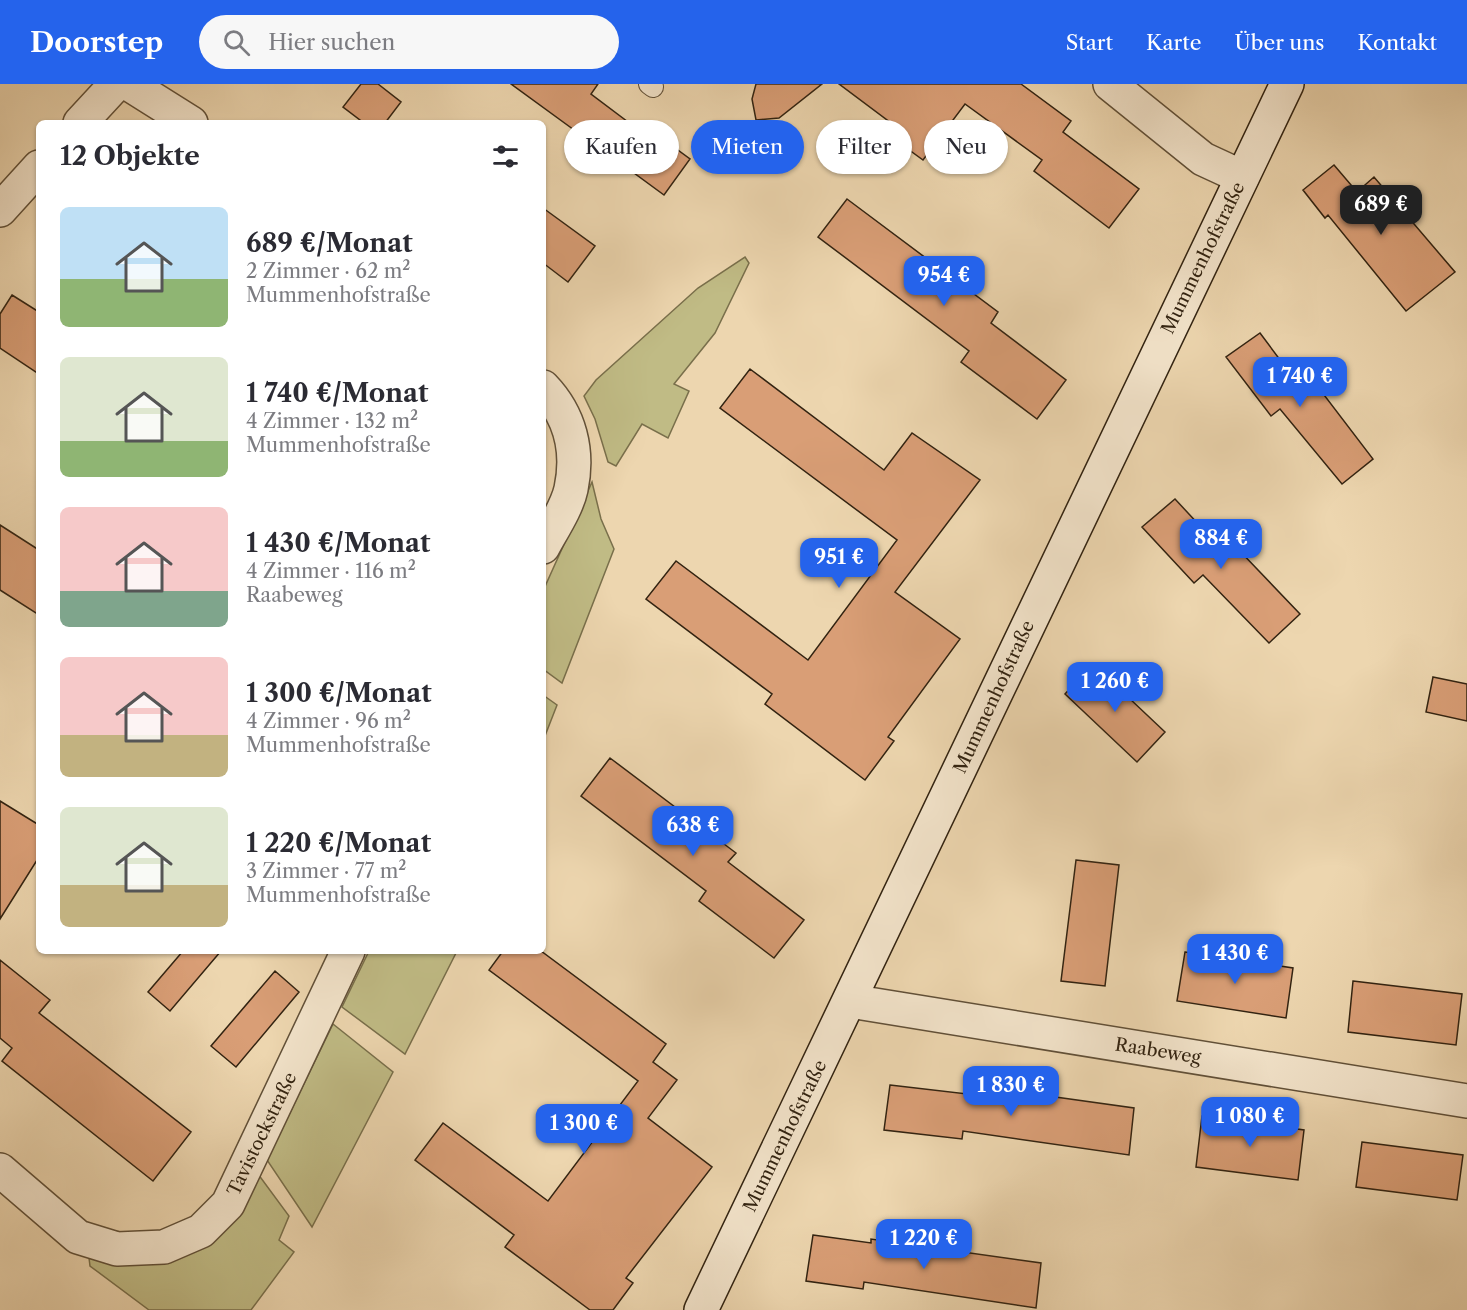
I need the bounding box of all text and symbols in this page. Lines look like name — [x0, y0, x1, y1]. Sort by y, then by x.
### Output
search box — [199, 15, 619, 69]
text: Doorstep — [30, 25, 163, 59]
icon: search — [220, 26, 253, 59]
text: Hier suchen — [268, 29, 395, 56]
text: Start — [1066, 30, 1113, 55]
text: Karte — [1146, 30, 1202, 55]
text: Über uns — [1235, 30, 1324, 55]
text: Kontakt — [1357, 30, 1437, 55]
chip: Kaufen — [564, 120, 679, 174]
chip: Mieten — [691, 120, 804, 174]
chip: Filter — [816, 120, 912, 174]
chip: Neu — [924, 120, 1008, 174]
text: 12 Objekte — [60, 140, 200, 172]
icon: filters — [489, 140, 522, 173]
street label: Mummenhofstraße — [1157, 178, 1249, 338]
pin: 689 € — [1339, 185, 1423, 236]
text: 689 € — [1354, 192, 1408, 216]
text: 689 €/Monat — [246, 227, 413, 259]
icon: home — [108, 231, 180, 303]
pin: 954 € — [902, 256, 986, 307]
text: 2 Zimmer · 62 m² — [246, 259, 411, 283]
text: 954 € — [918, 263, 970, 287]
text: Mummenhofstraße — [246, 283, 431, 307]
pin: 1 740 € — [1245, 357, 1355, 408]
text: 1 740 € — [1267, 364, 1333, 388]
text: 1 740 €/Monat — [246, 377, 429, 409]
icon: home — [108, 381, 180, 453]
text: 4 Zimmer · 132 m² — [246, 409, 418, 433]
text: Mummenhofstraße — [246, 433, 431, 457]
pin: 884 € — [1179, 519, 1263, 570]
text: 884 € — [1194, 526, 1248, 550]
text: 1 430 €/Monat — [246, 527, 431, 559]
icon: home — [108, 531, 180, 603]
pin: 951 € — [797, 538, 881, 589]
text: 951 € — [814, 545, 864, 569]
text: 4 Zimmer · 116 m² — [246, 559, 416, 583]
text: Raabeweg — [246, 583, 342, 607]
street label: Mummenhofstraße — [949, 617, 1039, 777]
pin: 1 260 € — [1060, 662, 1170, 713]
text: 1 260 € — [1081, 669, 1149, 693]
text: 1 300 €/Monat — [246, 677, 432, 709]
icon: home — [108, 681, 180, 753]
text: 4 Zimmer · 96 m² — [246, 709, 411, 733]
text: Mummenhofstraße — [246, 733, 431, 757]
pin: 638 € — [651, 806, 735, 857]
text: 638 € — [666, 813, 720, 837]
text: 1 220 €/Monat — [246, 827, 431, 859]
icon: home — [108, 831, 180, 903]
text: 3 Zimmer · 77 m² — [246, 859, 407, 883]
text: Mummenhofstraße — [246, 883, 431, 907]
pin: 1 430 € — [1180, 934, 1290, 985]
text: 1 430 € — [1201, 941, 1269, 965]
street label: Raabeweg — [1113, 1033, 1203, 1069]
street label: Mummenhofstraße — [739, 1056, 831, 1216]
pin: 1 830 € — [956, 1066, 1066, 1117]
street label: Tavistockstraße — [223, 1069, 301, 1199]
text: 1 830 € — [977, 1073, 1045, 1097]
pin: 1 080 € — [1195, 1097, 1305, 1148]
pin: 1 300 € — [529, 1104, 639, 1155]
text: 1 080 € — [1215, 1104, 1285, 1128]
text: 1 300 € — [550, 1111, 618, 1135]
pin: 1 220 € — [869, 1219, 979, 1270]
text: 1 220 € — [890, 1226, 958, 1250]

